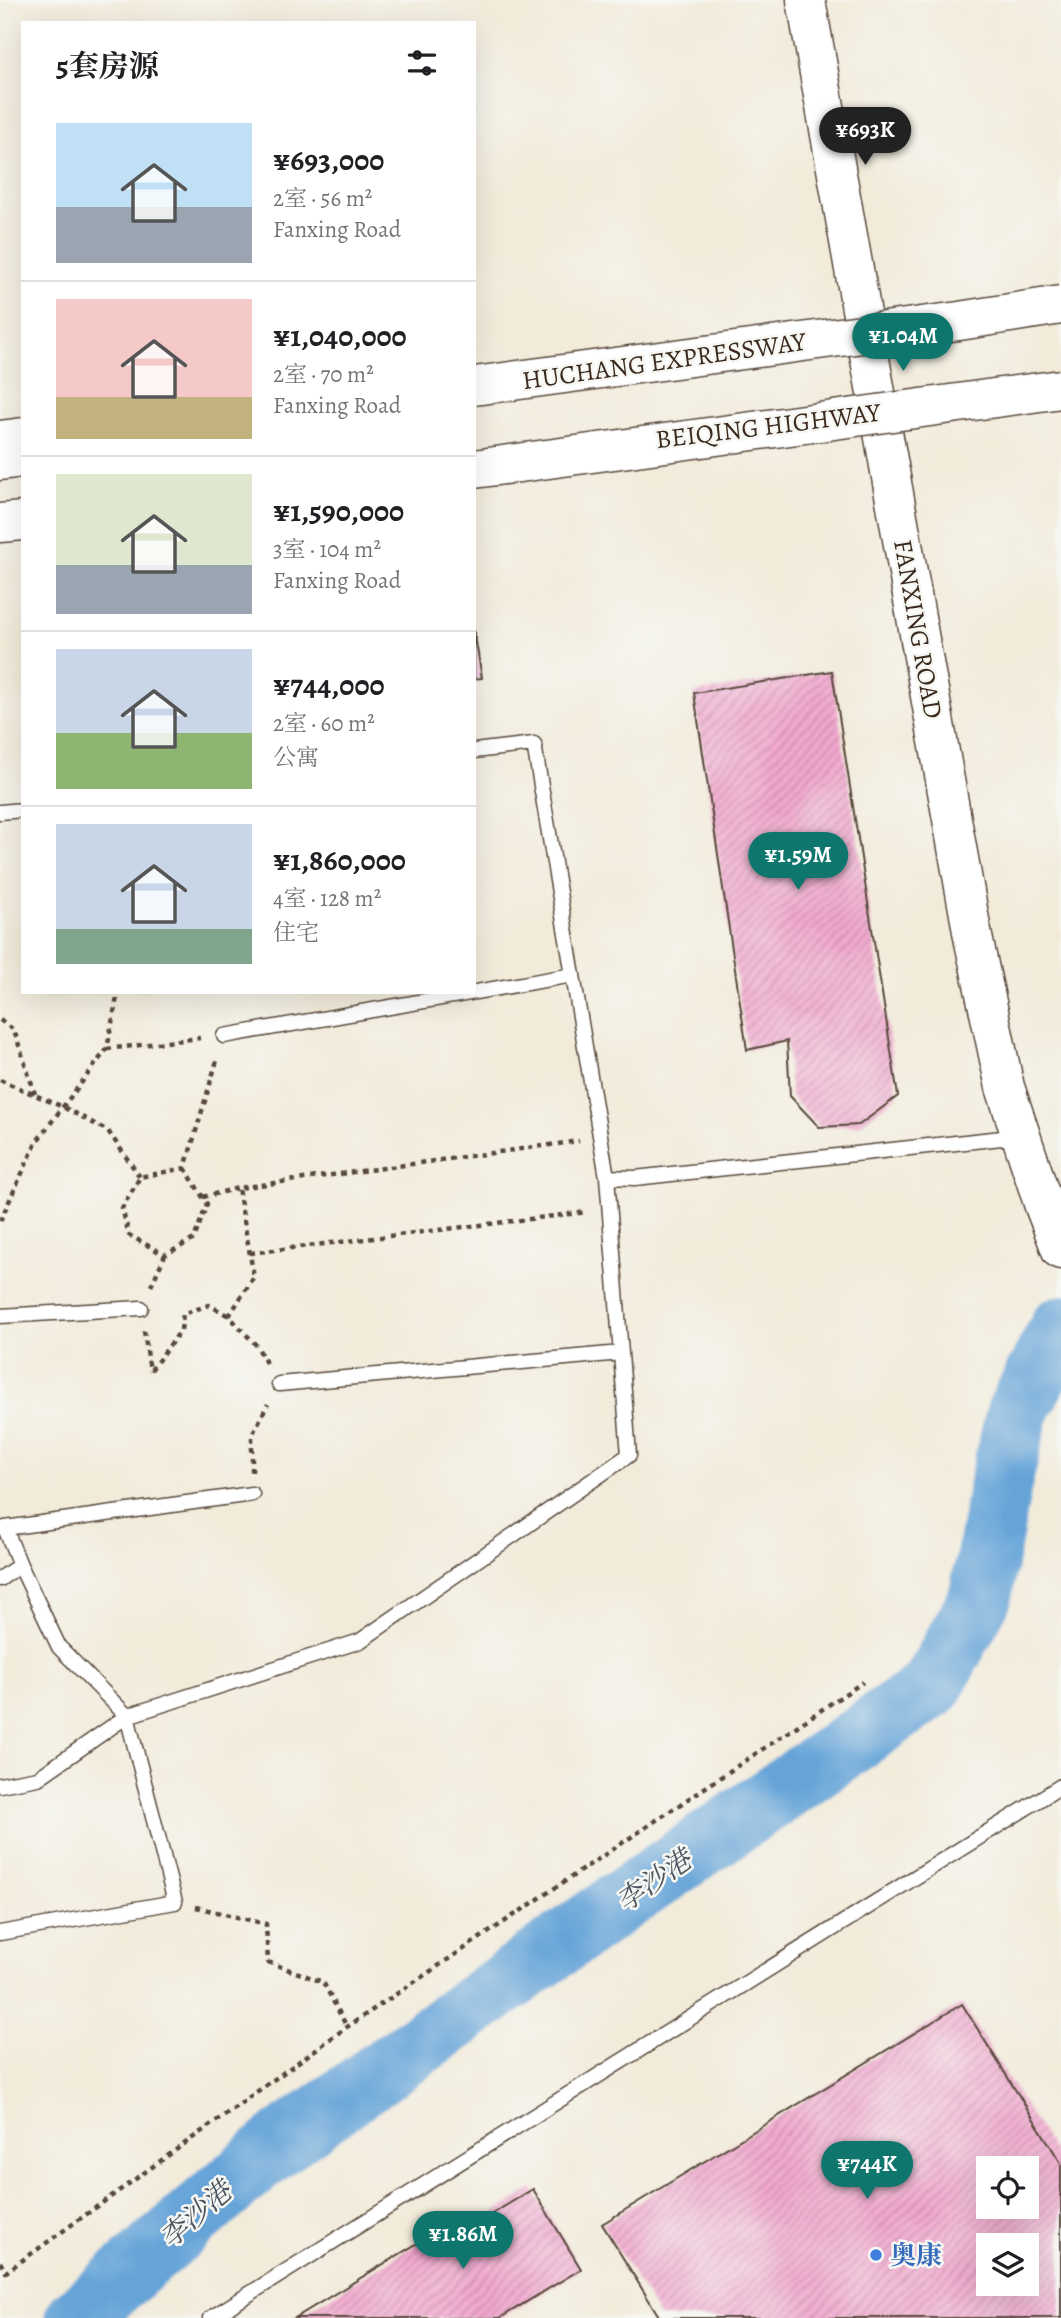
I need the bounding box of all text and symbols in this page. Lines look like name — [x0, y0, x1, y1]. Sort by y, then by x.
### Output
icon: filters — [403, 44, 441, 82]
text: 5套房源 — [56, 46, 159, 86]
pin: ¥693K — [816, 108, 914, 167]
text: ¥693K — [835, 114, 895, 145]
text: ¥693,000 — [273, 140, 384, 180]
icon: home — [112, 151, 196, 235]
text: 2室 · 56 m² — [273, 183, 372, 214]
text: Fanxing Road — [273, 214, 401, 245]
pin: ¥1.04M — [846, 314, 960, 373]
text: ¥1,040,000 — [273, 316, 407, 356]
text: ¥1.04M — [868, 320, 938, 351]
street label: HUCHANG EXPRESSWAY — [520, 324, 809, 398]
icon: home — [112, 327, 196, 411]
text: 2室 · 70 m² — [273, 359, 374, 390]
text: Fanxing Road — [273, 390, 401, 421]
street label: BEIQING HIGHWAY — [654, 395, 883, 457]
text: ¥1,590,000 — [273, 491, 404, 531]
icon: home — [112, 502, 196, 586]
text: 3室 · 104 m² — [273, 534, 381, 565]
street label: FANXING ROAD — [885, 537, 951, 721]
text: Fanxing Road — [273, 565, 401, 596]
text: ¥744,000 — [273, 665, 385, 705]
icon: home — [112, 677, 196, 761]
text: 2室 · 60 m² — [273, 708, 375, 739]
text: 公寓 — [273, 742, 319, 773]
pin: ¥1.59M — [741, 832, 855, 892]
text: ¥1.59M — [764, 839, 832, 870]
text: ¥1,860,000 — [273, 840, 406, 880]
icon: home — [112, 852, 196, 936]
text: 4室 · 128 m² — [273, 883, 381, 914]
text: 住宅 — [273, 917, 319, 948]
water label: 李沙港 — [609, 1839, 703, 1921]
pin: ¥744K — [818, 2142, 916, 2201]
text: ¥744K — [837, 2148, 897, 2179]
map controls — [976, 2156, 1039, 2296]
button: locate — [976, 2156, 1039, 2219]
water label: 李沙港 — [152, 2170, 243, 2257]
pin: ¥1.86M — [406, 2212, 520, 2271]
text: ¥1.86M — [429, 2218, 497, 2249]
button: layers — [976, 2233, 1039, 2296]
place label: 奥康 — [890, 2238, 942, 2273]
marker: 奥康 — [868, 2247, 884, 2263]

